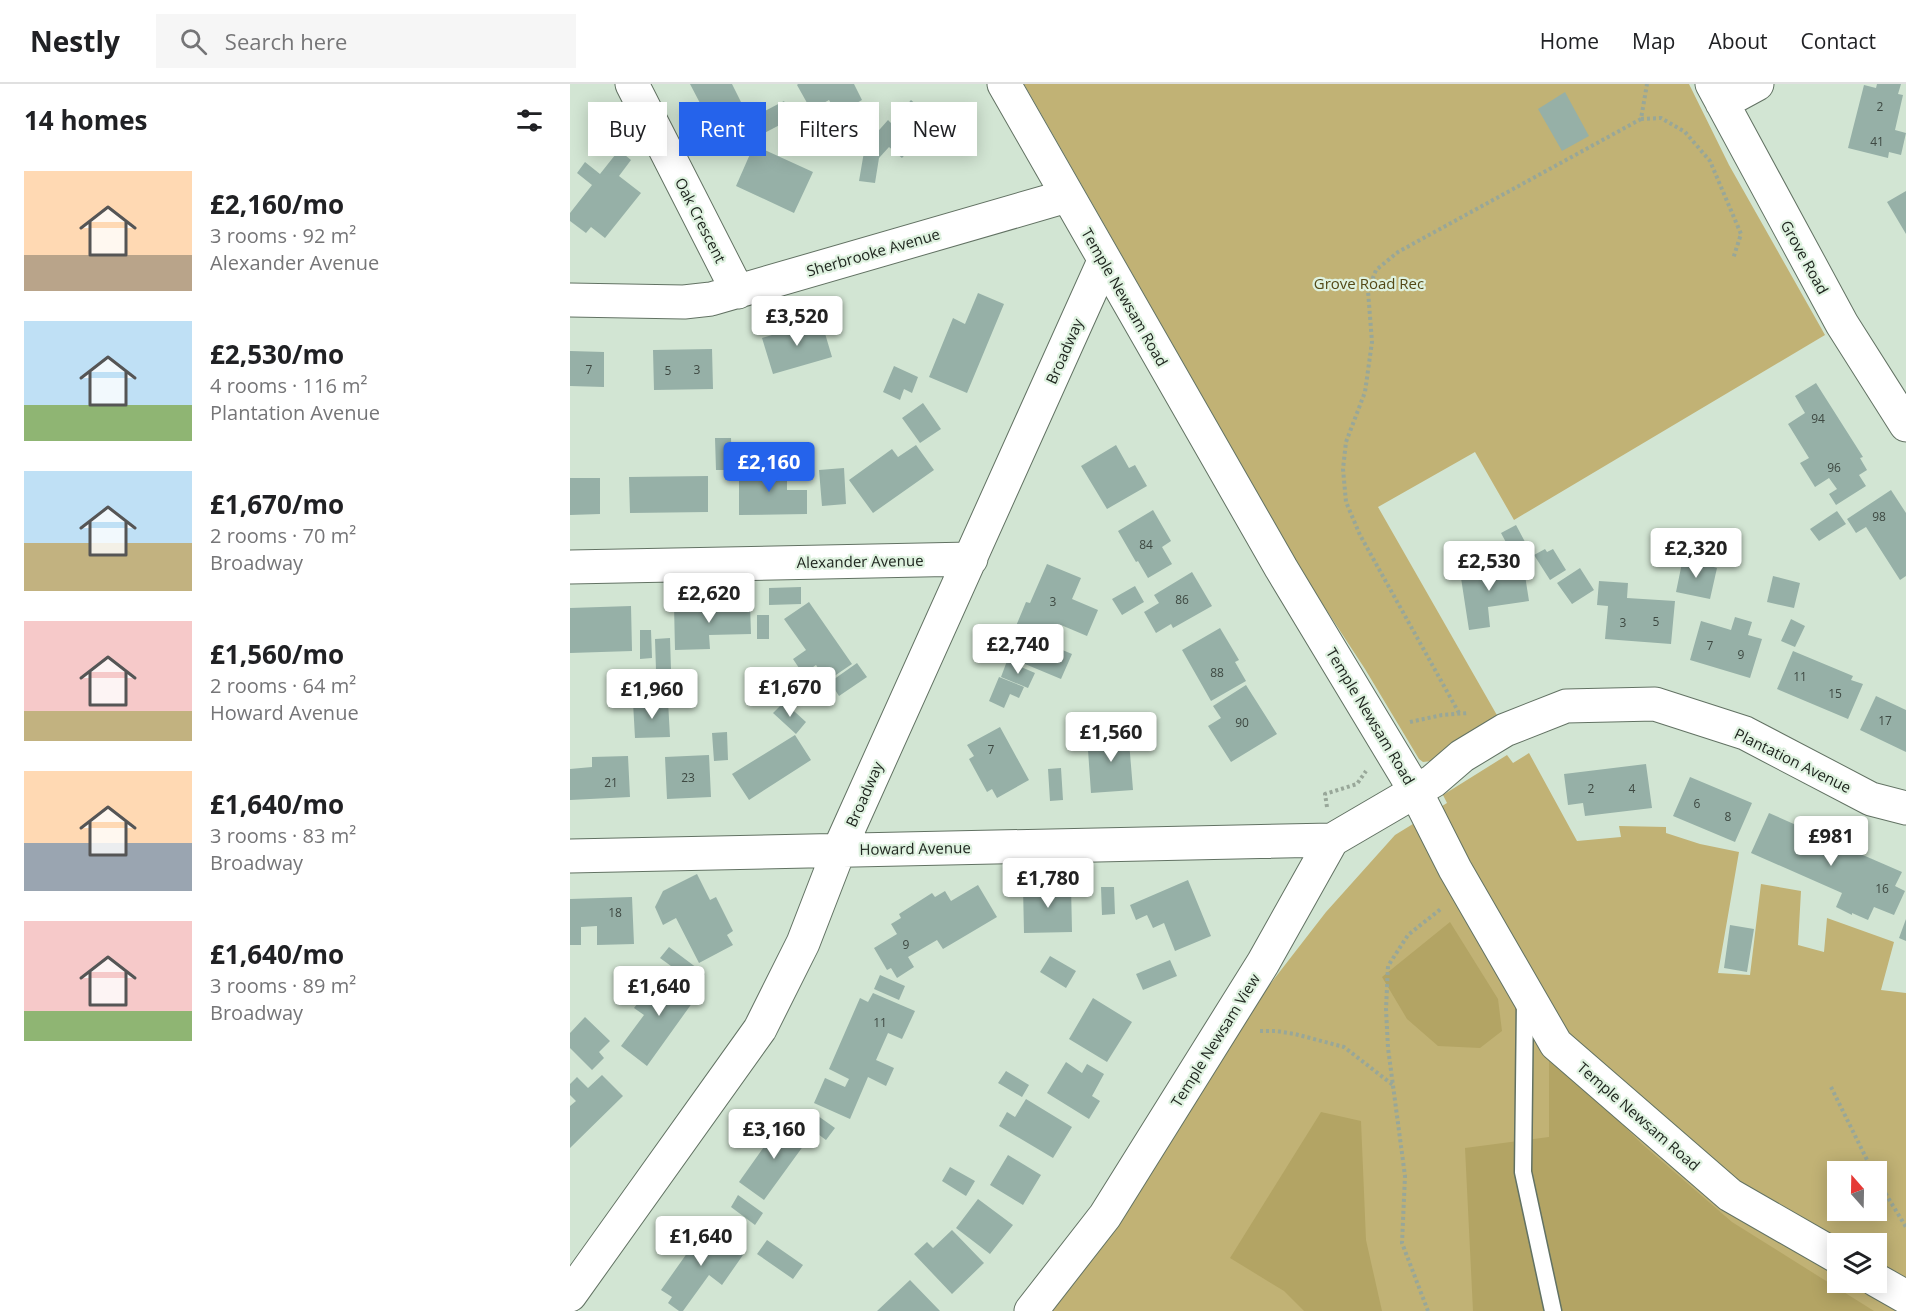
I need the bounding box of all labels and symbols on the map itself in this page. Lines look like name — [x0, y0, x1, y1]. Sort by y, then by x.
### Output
house number: 2 — [1877, 98, 1884, 115]
house number: 41 — [1870, 133, 1884, 150]
street label: Oak Crescent — [671, 174, 731, 266]
street label: Grove Road — [1776, 216, 1834, 298]
street label: Sherbrooke Avenue — [804, 223, 942, 281]
street label: Temple Newsam Road — [1077, 224, 1173, 370]
park label: Grove Road Rec — [1314, 273, 1424, 293]
pin: £3,520 — [748, 296, 846, 347]
street label: Broadway — [1041, 315, 1088, 387]
house number: 7 — [586, 361, 593, 378]
house number: 3 — [694, 361, 701, 378]
house number: 5 — [665, 362, 672, 379]
house number: 94 — [1811, 410, 1825, 427]
pin: £2,160 — [720, 442, 818, 493]
house number: 96 — [1827, 459, 1841, 476]
house number: 98 — [1872, 508, 1886, 525]
pin: £2,320 — [1647, 528, 1745, 579]
house number: 84 — [1139, 536, 1153, 553]
pin: £2,530 — [1440, 541, 1538, 592]
street label: Alexander Avenue — [796, 550, 924, 572]
pin: £2,620 — [660, 573, 758, 624]
house number: 86 — [1175, 591, 1189, 608]
house number: 3 — [1050, 593, 1057, 610]
house number: 5 — [1653, 613, 1660, 630]
house number: 3 — [1620, 614, 1627, 631]
pin: £2,740 — [969, 624, 1067, 675]
house number: 7 — [1707, 637, 1714, 654]
street label: Temple Newsam Road — [1322, 644, 1420, 788]
house number: 9 — [1738, 646, 1745, 663]
house number: 88 — [1210, 664, 1224, 681]
pin: £1,670 — [741, 667, 839, 718]
house number: 11 — [1793, 668, 1807, 685]
pin: £1,960 — [603, 669, 701, 720]
house number: 15 — [1828, 685, 1842, 702]
pin: £1,560 — [1062, 712, 1160, 763]
house number: 17 — [1878, 712, 1892, 729]
house number: 90 — [1235, 714, 1249, 731]
street label: Plantation Avenue — [1731, 723, 1855, 797]
house number: 7 — [988, 741, 995, 758]
street label: Broadway — [841, 758, 888, 830]
house number: 23 — [681, 769, 695, 786]
house number: 21 — [604, 774, 618, 791]
house number: 2 — [1588, 780, 1595, 797]
house number: 4 — [1629, 780, 1636, 797]
house number: 6 — [1694, 795, 1701, 812]
house number: 8 — [1725, 808, 1732, 825]
pin: £981 — [1795, 816, 1867, 867]
street label: Howard Avenue — [859, 837, 971, 859]
pin: £1,780 — [999, 858, 1097, 909]
house number: 16 — [1875, 880, 1889, 897]
house number: 18 — [608, 904, 622, 921]
house number: 9 — [903, 936, 910, 953]
pin: £1,640 — [610, 966, 708, 1017]
street label: Temple Newsam View — [1166, 969, 1264, 1110]
house number: 11 — [873, 1014, 887, 1031]
street label: Temple Newsam Road — [1573, 1057, 1705, 1175]
pin: £3,160 — [725, 1109, 823, 1160]
north arrow — [1827, 1161, 1887, 1221]
pin: £1,640 — [652, 1216, 750, 1267]

